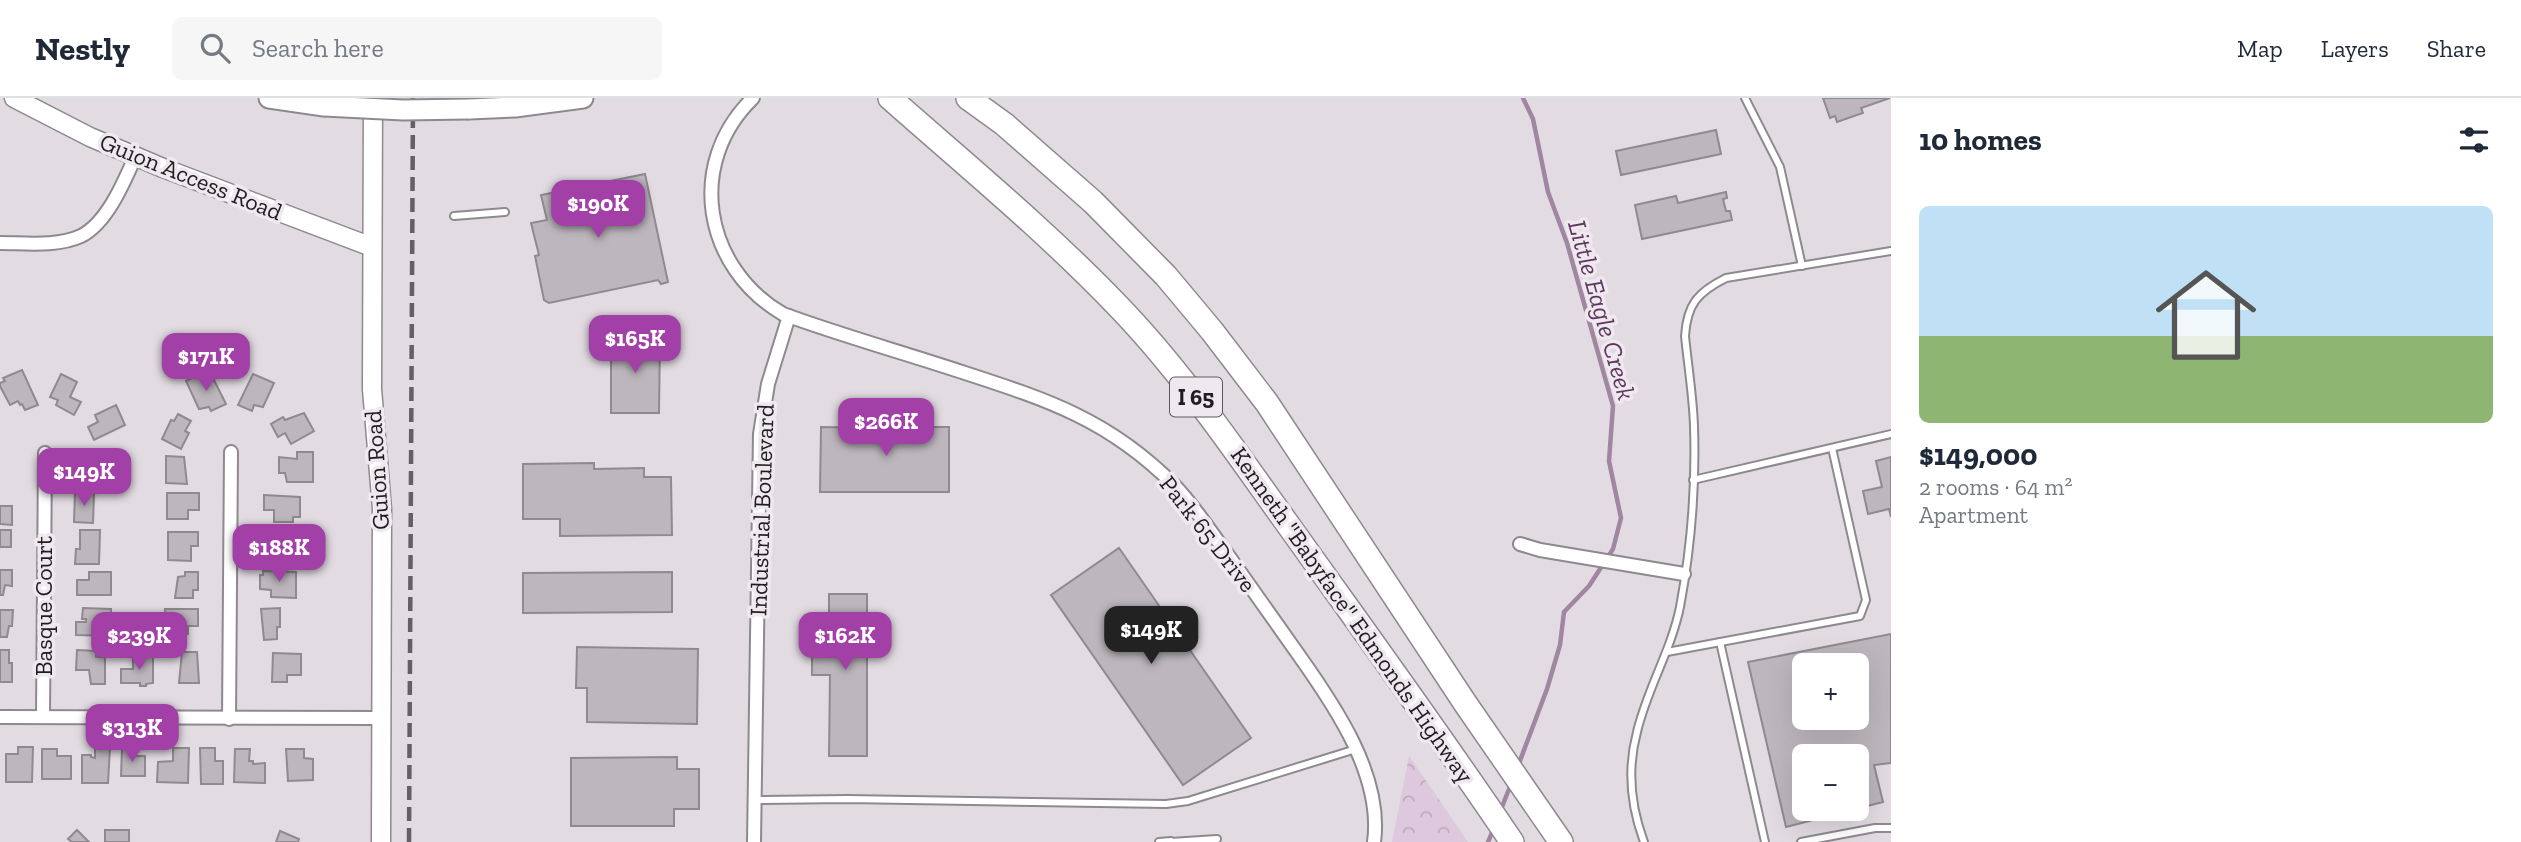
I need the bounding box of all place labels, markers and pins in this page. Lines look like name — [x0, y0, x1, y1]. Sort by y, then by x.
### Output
pin: $190K — [549, 180, 647, 240]
pin: $165K — [586, 316, 684, 375]
pin: $171K — [157, 334, 255, 393]
pin: $266K — [837, 398, 935, 458]
pin: $149K — [35, 448, 133, 508]
pin: $188K — [230, 524, 328, 584]
pin: $149K — [1102, 606, 1200, 666]
pin: $239K — [90, 612, 188, 672]
pin: $162K — [796, 612, 894, 672]
pin: $313K — [83, 704, 181, 764]

